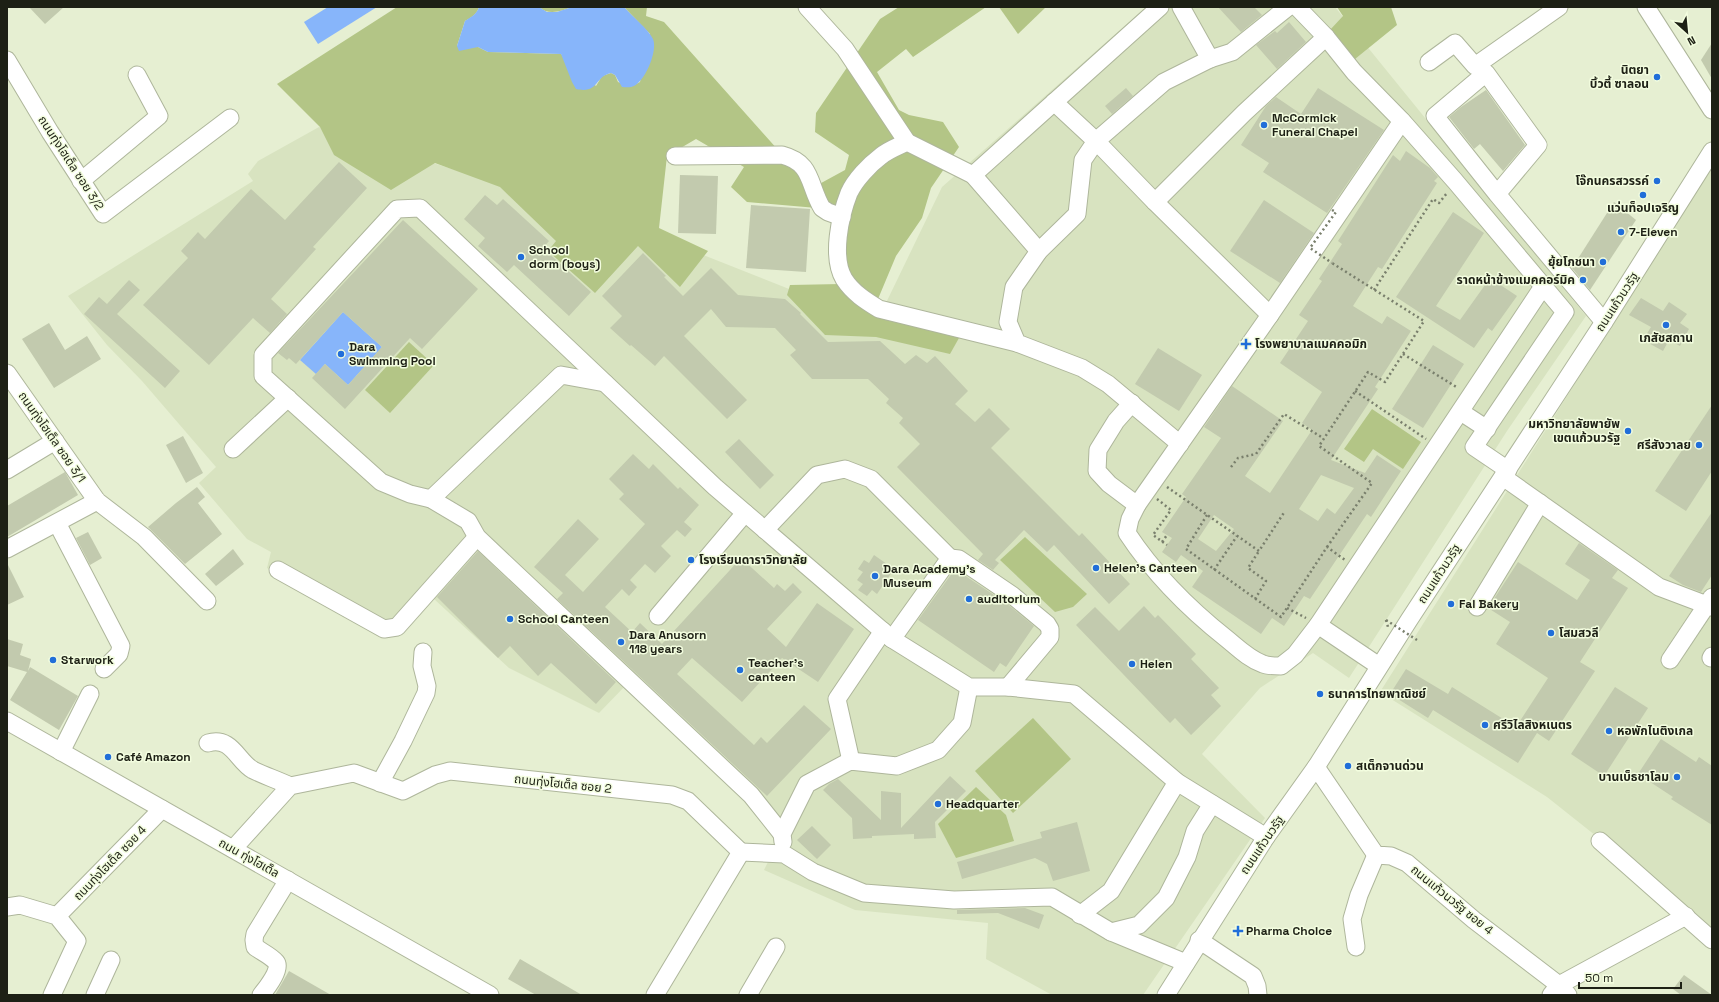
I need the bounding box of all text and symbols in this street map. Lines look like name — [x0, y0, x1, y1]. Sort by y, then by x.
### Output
north arrow — [1667, 12, 1707, 52]
text: N — [1685, 33, 1698, 49]
place label: นิตยา บิ้วตี้ ซาลอน — [1590, 62, 1649, 92]
marker: นิตยา บิ้วตี้ ซาลอน — [1652, 72, 1662, 82]
place label: McCormick Funeral Chapel — [1272, 110, 1358, 140]
street label: ถนนทุ่งโฮเต็ล ซอย 3/2 — [34, 113, 108, 213]
marker: McCormick Funeral Chapel — [1259, 120, 1269, 130]
place label: โจ๊กนครสวรรค์ — [1575, 173, 1649, 189]
marker: โจ๊กนครสวรรค์ — [1652, 176, 1662, 186]
marker: แว่นท็อปเจริญ — [1638, 190, 1648, 200]
place label: แว่นท็อปเจริญ — [1607, 200, 1679, 216]
place label: 7-Eleven — [1629, 224, 1678, 240]
marker: 7-Eleven — [1616, 227, 1626, 237]
place label: School dorm (boys) — [529, 242, 600, 272]
marker: School dorm (boys) — [516, 252, 526, 262]
place label: ยุ้ยโภชนา — [1548, 254, 1595, 270]
marker: ยุ้ยโภชนา — [1598, 257, 1608, 267]
street label: ถนนแก้วนวรัฐ — [1592, 269, 1642, 335]
place label: ราดหน้าข้างแมคคอร์มิค — [1457, 272, 1575, 288]
marker: ราดหน้าข้างแมคคอร์มิค — [1578, 275, 1588, 285]
marker: เภสัชสถาน — [1661, 320, 1671, 330]
place label: เภสัชสถาน — [1639, 330, 1693, 346]
place label: โรงพยาบาลแมคคอมิก — [1255, 336, 1367, 352]
marker: โรงพยาบาลแมคคอมิก — [1240, 338, 1252, 350]
place label: Dara Swimming Pool — [349, 339, 436, 369]
marker: Dara Swimming Pool — [336, 349, 346, 359]
street label: ถนนทุ่งโฮเต็ล ซอย 3/1 — [15, 388, 89, 486]
place label: มหาวิทยาลัยพายัพ เขตแก้วนวรัฐ — [1528, 416, 1620, 446]
marker: มหาวิทยาลัยพายัพ เขตแก้วนวรัฐ — [1623, 426, 1633, 436]
place label: ศรีสังวาลย — [1637, 437, 1691, 453]
marker: ศรีสังวาลย — [1694, 440, 1704, 450]
street label: ถนนแก้วนวรัฐ — [1414, 541, 1464, 607]
place label: โรงเรียนดาราวิทยาลัย — [699, 552, 807, 568]
marker: โรงเรียนดาราวิทยาลัย — [686, 555, 696, 565]
place label: Helen's Canteen — [1104, 560, 1197, 576]
place label: Dara Academy's Museum — [883, 561, 976, 591]
marker: Helen's Canteen — [1091, 563, 1101, 573]
marker: Dara Academy's Museum — [870, 571, 880, 581]
place label: auditorium — [977, 591, 1040, 607]
marker: auditorium — [964, 594, 974, 604]
place label: Fai Bakery — [1459, 596, 1519, 612]
marker: Fai Bakery — [1446, 599, 1456, 609]
place label: School Canteen — [518, 611, 609, 627]
marker: School Canteen — [505, 614, 515, 624]
place label: โสมสวลี — [1559, 625, 1599, 641]
place label: Dara Anusorn 118 years — [629, 627, 706, 657]
marker: โสมสวลี — [1546, 628, 1556, 638]
marker: Dara Anusorn 118 years — [616, 637, 626, 647]
place label: Starwork — [61, 652, 114, 668]
marker: Starwork — [48, 655, 58, 665]
place label: Teacher's canteen — [748, 655, 803, 685]
place label: Helen — [1140, 656, 1172, 672]
marker: Helen — [1127, 659, 1137, 669]
marker: Teacher's canteen — [735, 665, 745, 675]
place label: ธนาคารไทยพาณิชย์ — [1328, 686, 1426, 702]
marker: ธนาคารไทยพาณิชย์ — [1315, 689, 1325, 699]
place label: ศรีวิไลสิงหเนตร — [1493, 717, 1572, 733]
marker: ศรีวิไลสิงหเนตร — [1480, 720, 1490, 730]
place label: หอพักไนติงเกล — [1617, 723, 1693, 739]
marker: หอพักไนติงเกล — [1604, 726, 1614, 736]
place label: Café Amazon — [116, 749, 191, 765]
marker: Café Amazon — [103, 752, 113, 762]
place label: สเต็กจานด่วน — [1356, 758, 1424, 774]
marker: สเต็กจานด่วน — [1343, 761, 1353, 771]
place label: บานเบ็ธชาโลม — [1599, 769, 1669, 785]
street label: ถนนทุ่งโฮเต็ล ซอย 2 — [513, 771, 613, 797]
marker: บานเบ็ธชาโลม — [1672, 772, 1682, 782]
place label: Headquarter — [946, 796, 1019, 812]
marker: Headquarter — [933, 799, 943, 809]
street label: ถนนแก้วนวรัฐ — [1236, 812, 1288, 877]
street label: ถนนทุ่งโฮเต็ล ซอย 4 — [70, 822, 150, 904]
street label: ถนน ทุ่งโฮเต็ล — [216, 835, 282, 881]
street label: ถนนแก้วนวรัฐ ซอย 4 — [1407, 862, 1497, 939]
place label: Pharma Choice — [1246, 923, 1332, 939]
marker: Pharma Choice — [1233, 926, 1243, 936]
scale bar — [1579, 964, 1681, 990]
text: 50 m — [1585, 970, 1613, 986]

